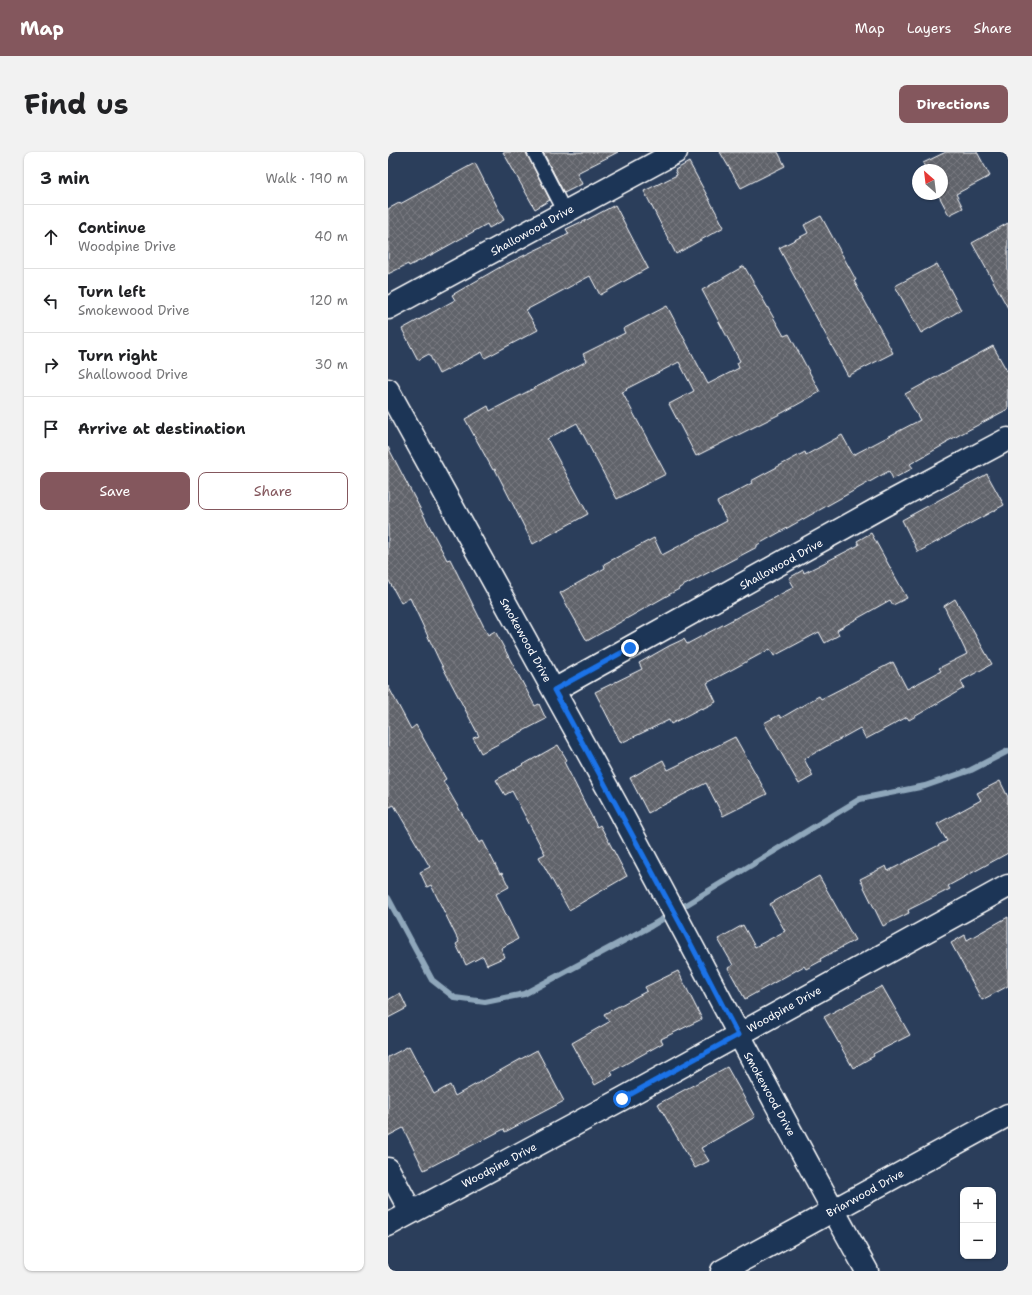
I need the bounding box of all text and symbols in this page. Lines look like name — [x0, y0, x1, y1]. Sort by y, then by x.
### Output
text: Map — [20, 16, 64, 41]
text: Map — [855, 19, 885, 37]
text: Layers — [907, 19, 951, 37]
text: Share — [973, 19, 1012, 37]
text: Find us — [24, 85, 129, 123]
button: Directions — [899, 85, 1008, 123]
north arrow — [912, 164, 948, 200]
text: 3 min — [40, 167, 90, 189]
text: Walk · 190 m — [266, 170, 348, 187]
street label: Shallowood Drive — [488, 201, 577, 260]
text: Continue — [78, 218, 146, 238]
icon: ahead — [40, 226, 62, 248]
text: 40 m — [314, 228, 348, 245]
text: Woodpine Drive — [78, 238, 176, 255]
text: Turn left — [78, 282, 146, 302]
icon: left — [40, 290, 62, 312]
text: 120 m — [310, 292, 348, 309]
text: Smokewood Drive — [78, 302, 190, 319]
text: Turn right — [78, 346, 158, 366]
icon: right — [40, 354, 62, 376]
text: 30 m — [314, 356, 348, 373]
text: Shallowood Drive — [78, 366, 188, 383]
icon: arrive — [40, 418, 62, 440]
text: Arrive at destination — [78, 419, 246, 439]
button: Save — [40, 472, 190, 510]
button: Share — [198, 472, 348, 510]
street label: Shallowood Drive — [737, 535, 826, 594]
street label: Smokewood Drive — [496, 595, 555, 685]
route end — [621, 639, 639, 657]
street label: Woodpine Drive — [744, 983, 824, 1036]
street label: Smokewood Drive — [740, 1049, 799, 1139]
route start — [613, 1090, 631, 1108]
street label: Woodpine Drive — [459, 1139, 539, 1192]
street label: Briarwood Drive — [824, 1166, 907, 1221]
map controls — [960, 1187, 996, 1259]
button: + — [960, 1187, 996, 1223]
button: − — [960, 1223, 996, 1259]

